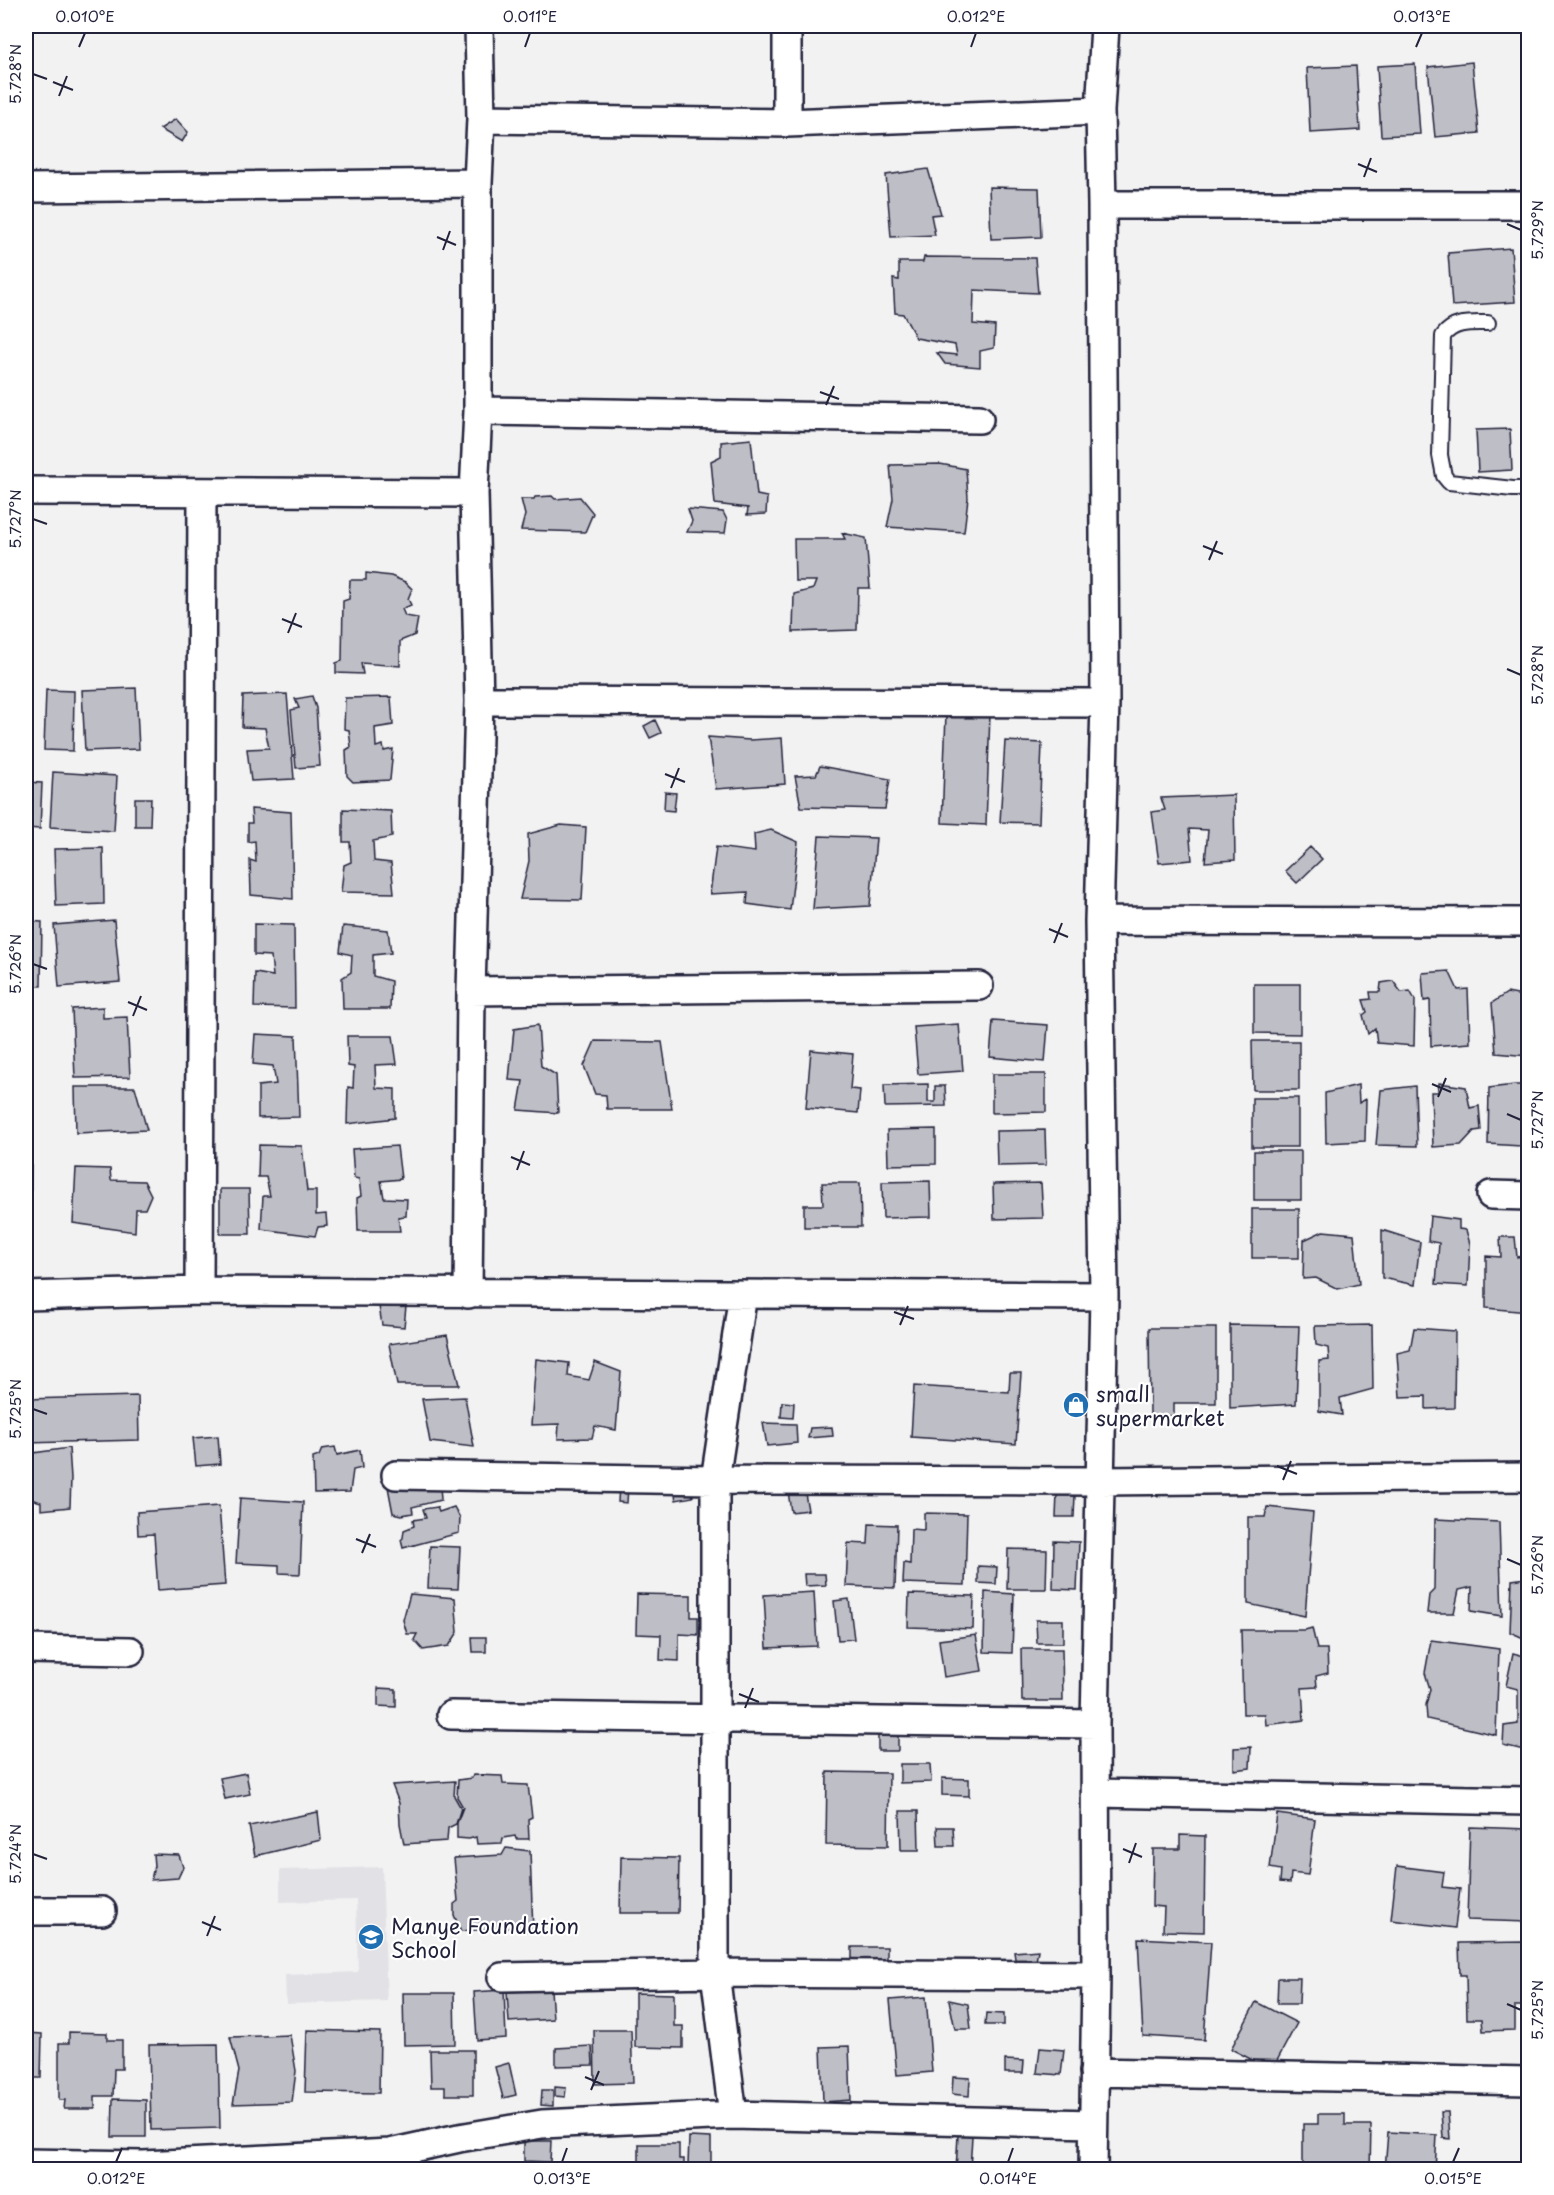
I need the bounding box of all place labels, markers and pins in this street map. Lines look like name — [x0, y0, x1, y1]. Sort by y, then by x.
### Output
place label: small supermarket — [1096, 1377, 1225, 1433]
shop icon: small supermarket — [1061, 1390, 1091, 1420]
place label: Manye Foundation School — [391, 1909, 579, 1965]
school or university icon: Manye Foundation School — [356, 1922, 386, 1952]

